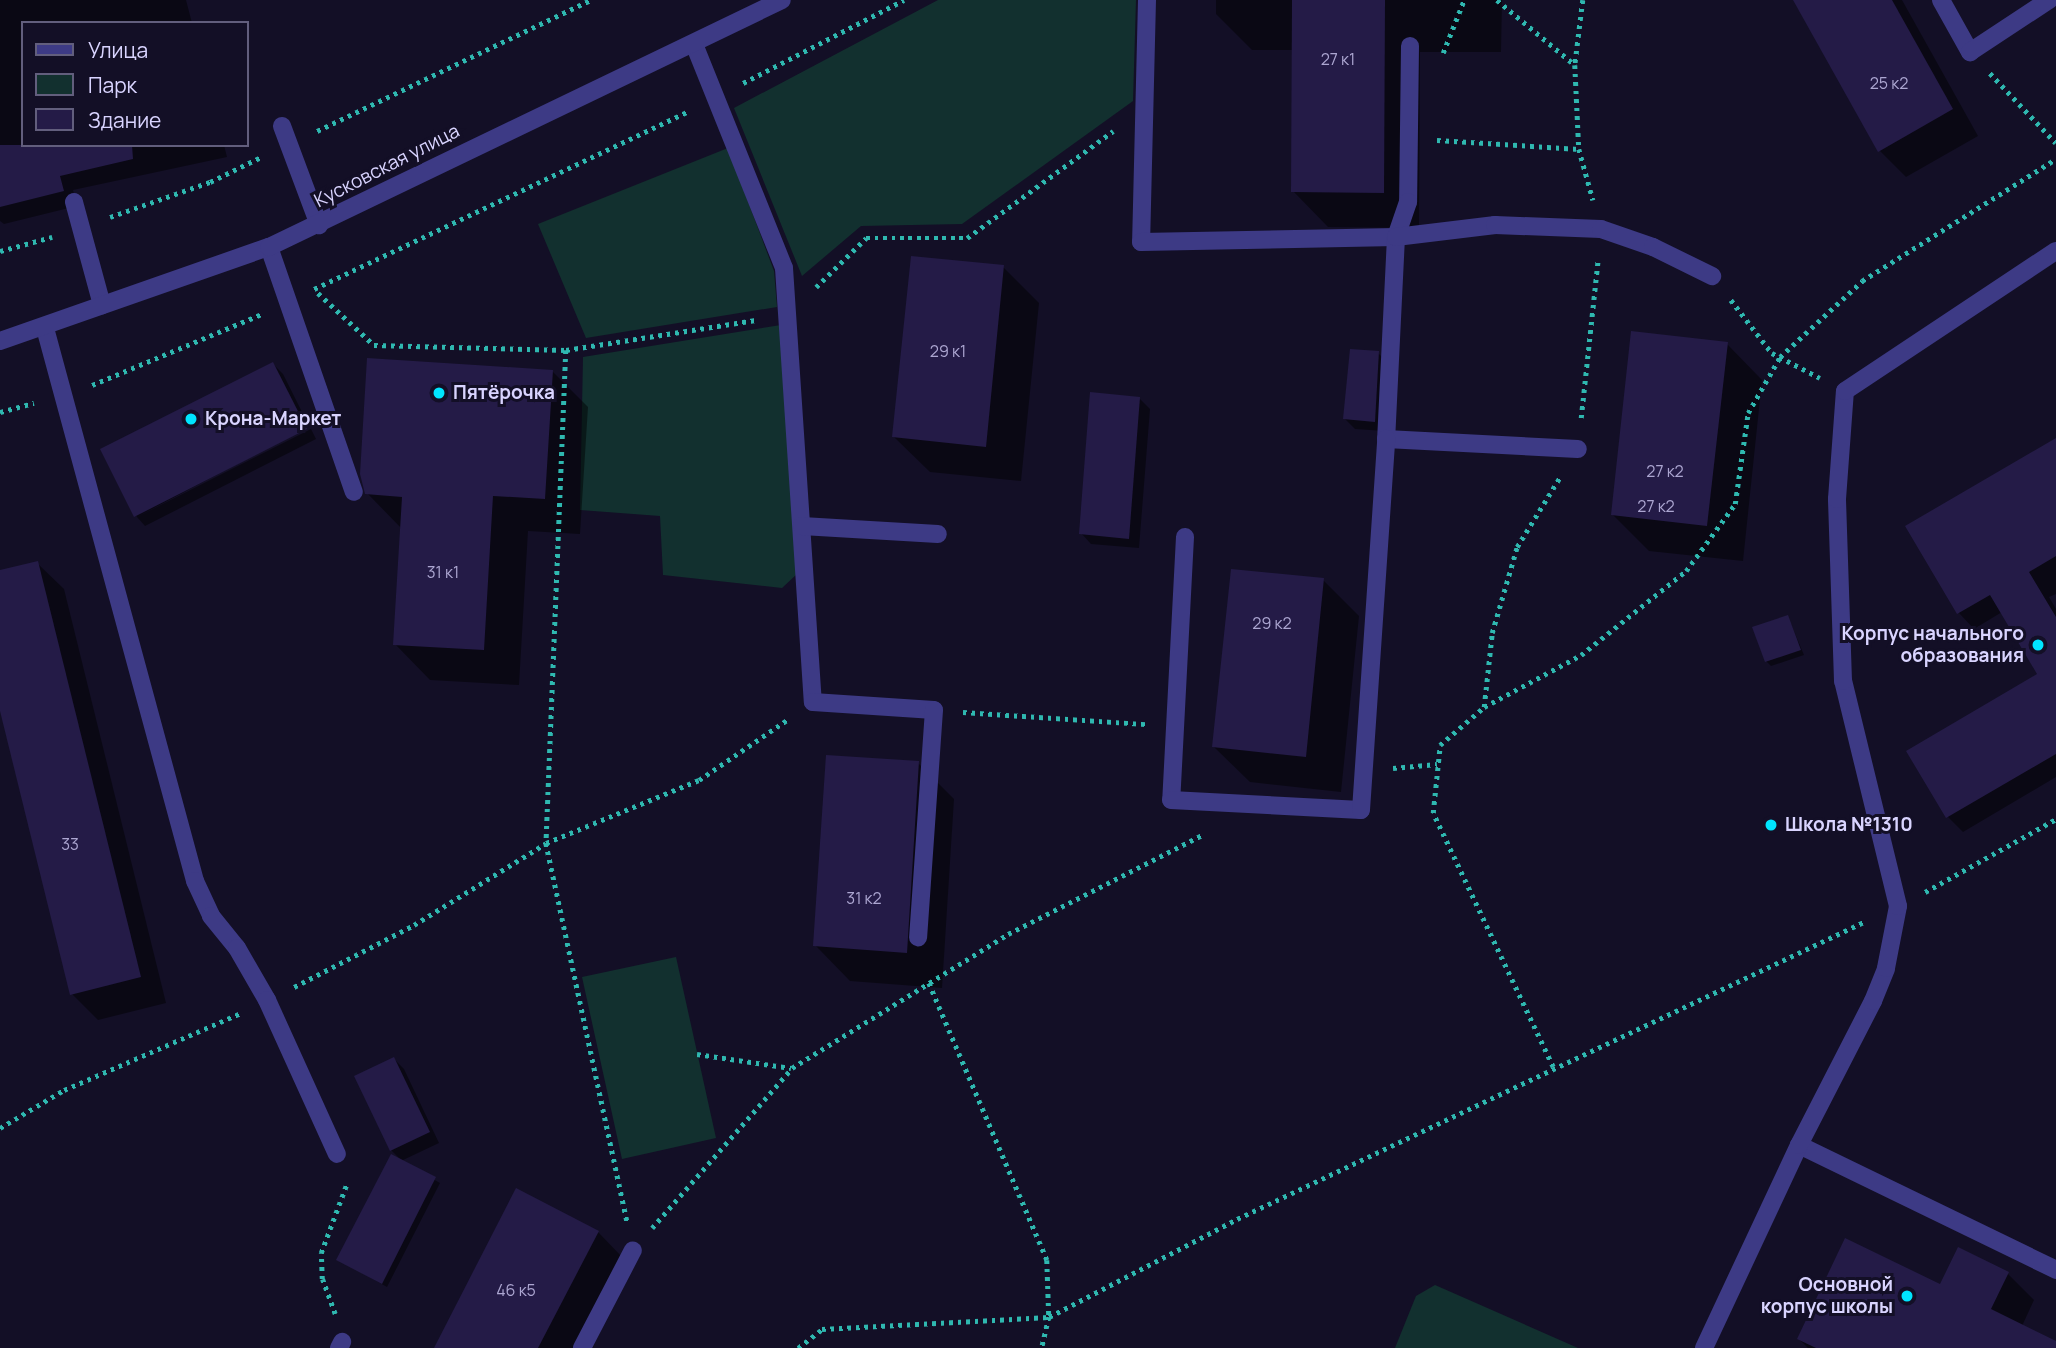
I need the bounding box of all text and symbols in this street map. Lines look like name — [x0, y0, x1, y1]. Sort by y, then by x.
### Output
legend — [21, 21, 248, 147]
text: Улица — [88, 36, 148, 64]
house number: 27 к1 — [1321, 49, 1355, 69]
text: Парк — [88, 71, 137, 99]
house number: 25 к2 — [1870, 73, 1908, 93]
text: Здание — [88, 106, 161, 134]
street label: Кусковская улица — [311, 120, 463, 212]
house number: 29 к1 — [930, 341, 966, 361]
place label: Пятёрочка — [453, 382, 555, 404]
marker: Пятёрочка — [431, 385, 447, 401]
place label: Крона-Маркет — [205, 408, 341, 430]
marker: Крона-Маркет — [183, 411, 199, 427]
house number: 27 к2 — [1646, 461, 1684, 481]
house number: 27 к2 — [1637, 496, 1675, 516]
house number: 31 к1 — [427, 562, 459, 582]
house number: 29 к2 — [1252, 613, 1292, 633]
place label: Корпус начального образования — [1842, 623, 2024, 667]
marker: Корпус начального образования — [2030, 637, 2046, 653]
place label: Школа №1310 — [1785, 814, 1913, 836]
marker: Школа №1310 — [1763, 817, 1779, 833]
house number: 33 — [61, 834, 79, 854]
house number: 31 к2 — [846, 888, 882, 908]
place label: Основной корпус школы — [1761, 1274, 1893, 1318]
house number: 46 к5 — [496, 1280, 536, 1300]
marker: Основной корпус школы — [1899, 1288, 1915, 1304]

